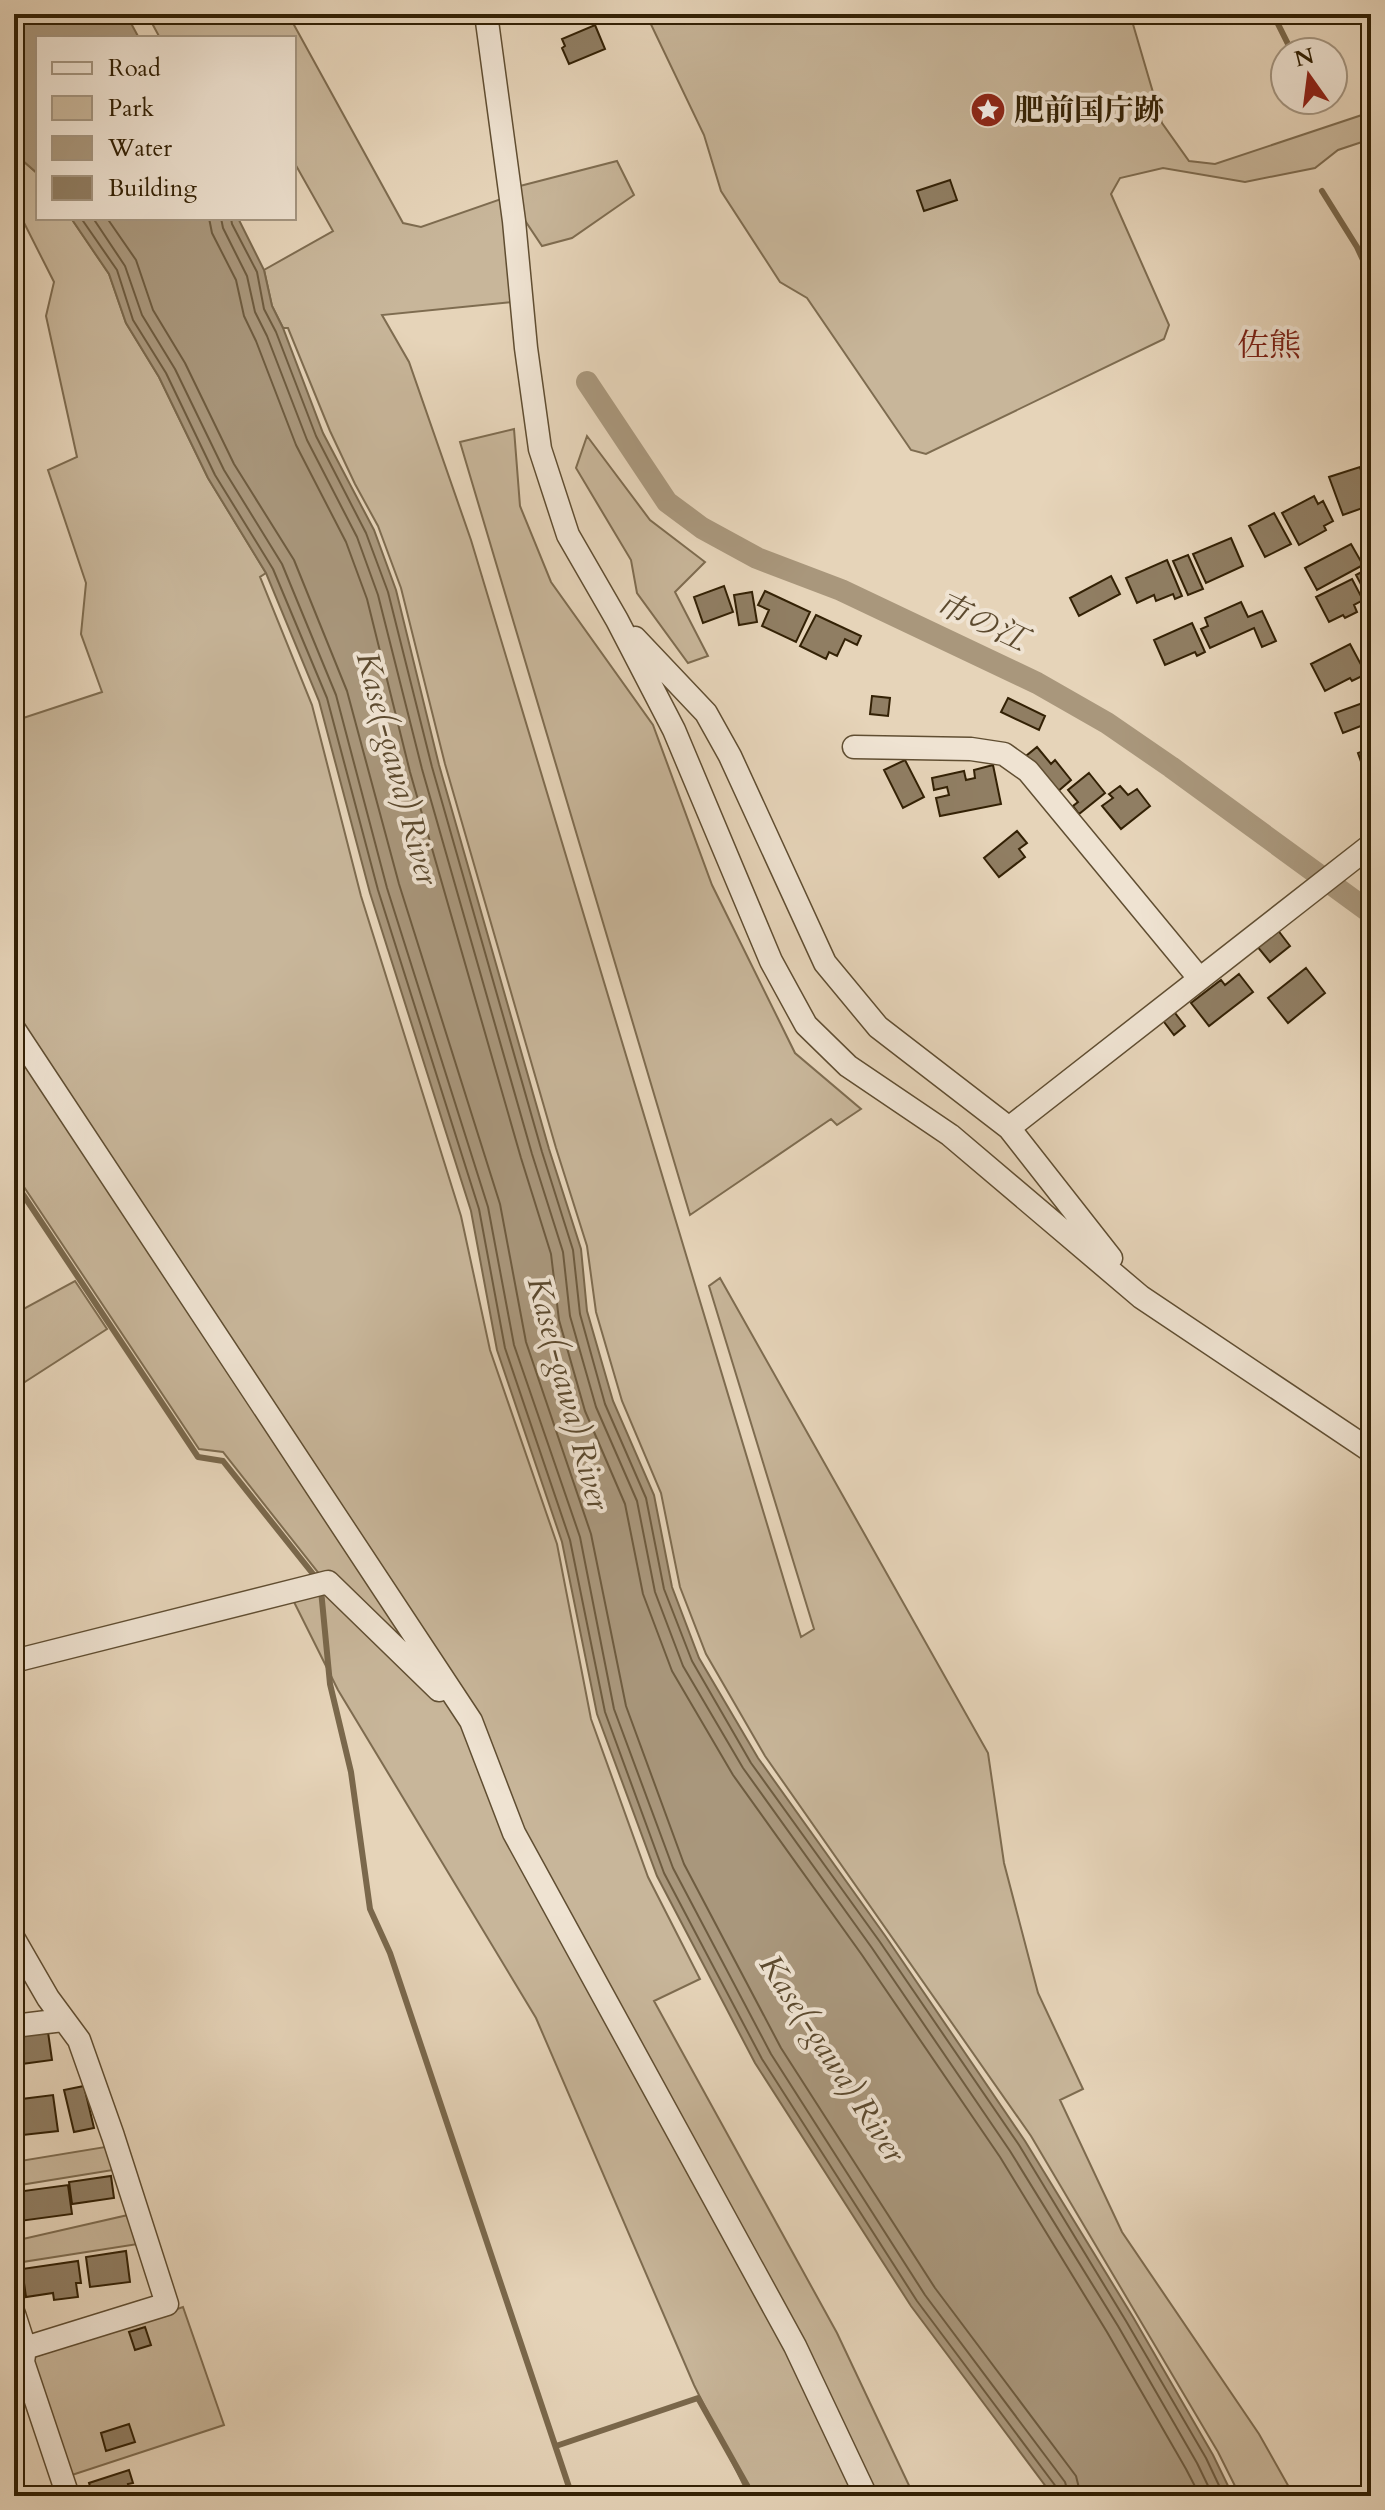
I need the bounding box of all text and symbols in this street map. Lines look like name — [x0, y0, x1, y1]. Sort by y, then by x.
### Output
legend — [36, 36, 296, 220]
north arrow — [1269, 36, 1349, 116]
text: N — [1292, 41, 1317, 74]
text: Road — [108, 52, 161, 85]
place label: 肥前国庁跡 — [1014, 90, 1164, 131]
place icon: 肥前国庁跡 — [969, 91, 1007, 129]
text: Park — [108, 92, 154, 125]
text: Water — [107, 132, 172, 165]
text: Building — [108, 172, 198, 205]
district label: 佐熊 — [1237, 324, 1301, 368]
water label: 市の江 — [929, 582, 1038, 664]
water label: Kase(-gawa) River — [345, 647, 450, 891]
water label: Kase(-gawa) River — [516, 1272, 621, 1516]
water label: Kase(-gawa) River — [749, 1946, 917, 2172]

